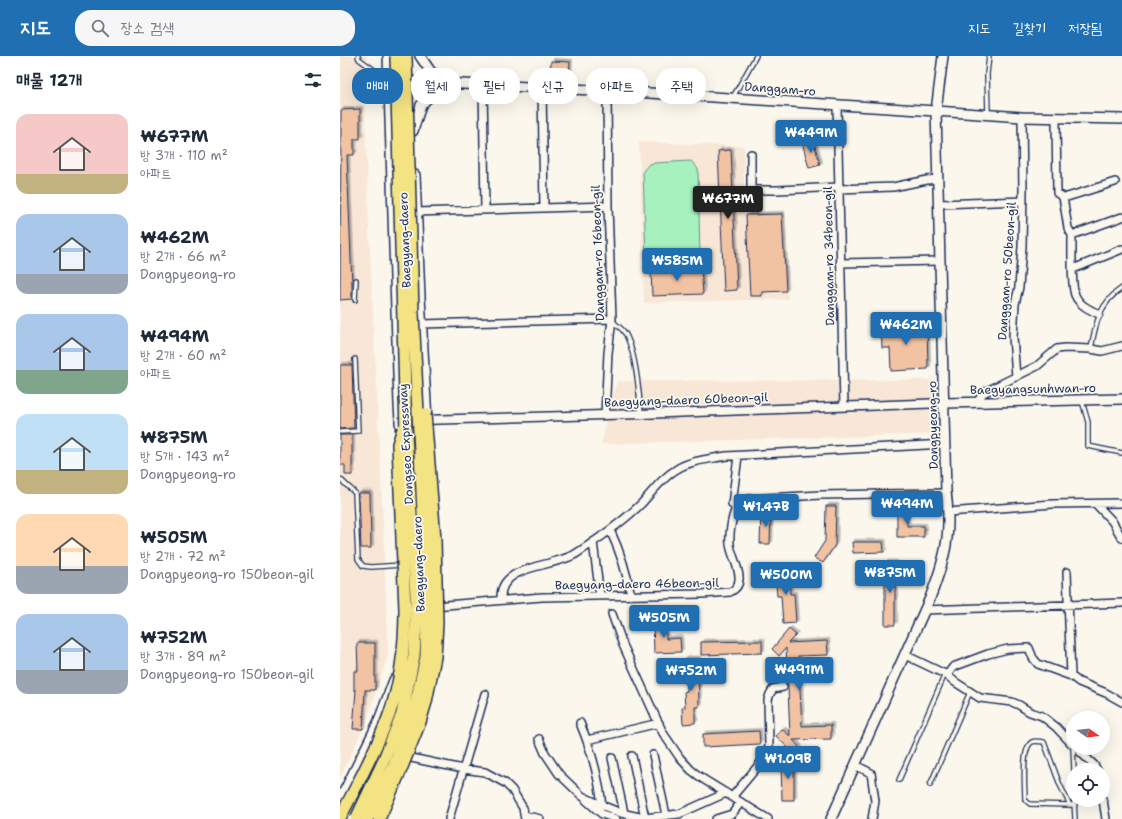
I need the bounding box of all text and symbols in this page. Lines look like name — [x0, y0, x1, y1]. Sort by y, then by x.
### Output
search box — [75, 10, 355, 46]
text: 지도 — [20, 15, 51, 40]
icon: search — [89, 17, 111, 39]
text: 장소 검색 — [121, 18, 174, 38]
text: 지도 — [968, 19, 990, 37]
text: 길찾기 — [1012, 19, 1046, 37]
text: 저장됨 — [1068, 19, 1102, 37]
chip: 매매 — [352, 68, 403, 104]
chip: 월세 — [411, 68, 461, 104]
chip: 필터 — [469, 68, 520, 104]
chip: 신규 — [528, 68, 578, 104]
chip: 아파트 — [586, 68, 648, 104]
chip: 주택 — [656, 68, 706, 104]
text: 매물 12개 — [16, 69, 82, 91]
icon: filters — [302, 69, 324, 91]
street label: Danggam-ro — [744, 79, 816, 99]
pin: ₩449M — [783, 120, 839, 154]
text: ₩449M — [784, 124, 838, 141]
text: ₩677M — [140, 125, 208, 147]
icon: home — [48, 130, 96, 178]
text: 방 3개 · 110 m² — [140, 147, 228, 164]
text: 아파트 — [140, 165, 171, 182]
street label: Danggam-ro 16beon-gil — [588, 184, 608, 321]
pin: ₩677M — [700, 186, 756, 220]
street label: Danggam-ro 34beon-gil — [820, 186, 838, 326]
text: ₩677M — [702, 190, 754, 207]
street label: Baegyang-daero — [395, 192, 415, 288]
street label: Danggam-ro 50beon-gil — [994, 201, 1020, 341]
text: ₩462M — [140, 226, 209, 248]
icon: home — [48, 230, 96, 278]
text: 방 2개 · 66 m² — [140, 248, 226, 265]
pin: ₩585M — [649, 248, 705, 282]
text: ₩585M — [651, 252, 703, 269]
text: Dongpyeong-ro — [140, 266, 236, 283]
pin: ₩462M — [878, 312, 934, 346]
text: ₩462M — [880, 316, 932, 333]
text: ₩494M — [140, 325, 209, 347]
icon: home — [48, 330, 96, 378]
text: 방 2개 · 60 m² — [140, 347, 226, 364]
text: 아파트 — [140, 365, 171, 382]
street label: Baegyangsunhwan-ro — [970, 380, 1096, 398]
street label: Dongpyeong-ro — [924, 381, 942, 469]
street label: Dongseo Expressway — [395, 383, 417, 505]
street label: Baegyang-daero 60beon-gil — [604, 389, 769, 411]
text: ₩875M — [140, 426, 208, 448]
icon: home — [48, 430, 96, 478]
text: 방 5개 · 143 m² — [140, 448, 230, 465]
text: Dongpyeong-ro — [140, 466, 236, 483]
pin: ₩494M — [879, 491, 935, 525]
pin: ₩1.47B — [733, 494, 799, 528]
text: ₩494M — [881, 495, 933, 512]
text: ₩1.47B — [743, 498, 789, 515]
street label: Baegyang-daero — [409, 516, 429, 612]
text: ₩505M — [140, 526, 207, 548]
icon: home — [48, 530, 96, 578]
text: 방 2개 · 72 m² — [140, 548, 226, 565]
pin: ₩875M — [862, 560, 918, 594]
pin: ₩500M — [758, 562, 814, 596]
text: ₩875M — [864, 564, 916, 581]
text: Dongpyeong-ro 150beon-gil — [140, 566, 314, 583]
text: ₩500M — [760, 566, 812, 583]
street label: Baegyang-daero 46beon-gil — [555, 575, 719, 593]
pin: ₩505M — [636, 605, 692, 639]
text: ₩505M — [638, 609, 690, 626]
text: ₩752M — [140, 626, 207, 648]
icon: home — [48, 630, 96, 678]
text: 방 3개 · 89 m² — [140, 648, 226, 665]
pin: ₩491M — [771, 657, 827, 691]
pin: ₩752M — [663, 658, 719, 692]
text: ₩491M — [774, 661, 824, 678]
text: ₩752M — [665, 662, 717, 679]
text: Dongpyeong-ro 150beon-gil — [140, 666, 314, 683]
north arrow — [1066, 711, 1110, 755]
map controls — [1066, 711, 1110, 807]
pin: ₩1.09B — [755, 746, 821, 780]
text: ₩1.09B — [764, 750, 812, 767]
button: locate — [1066, 763, 1110, 807]

